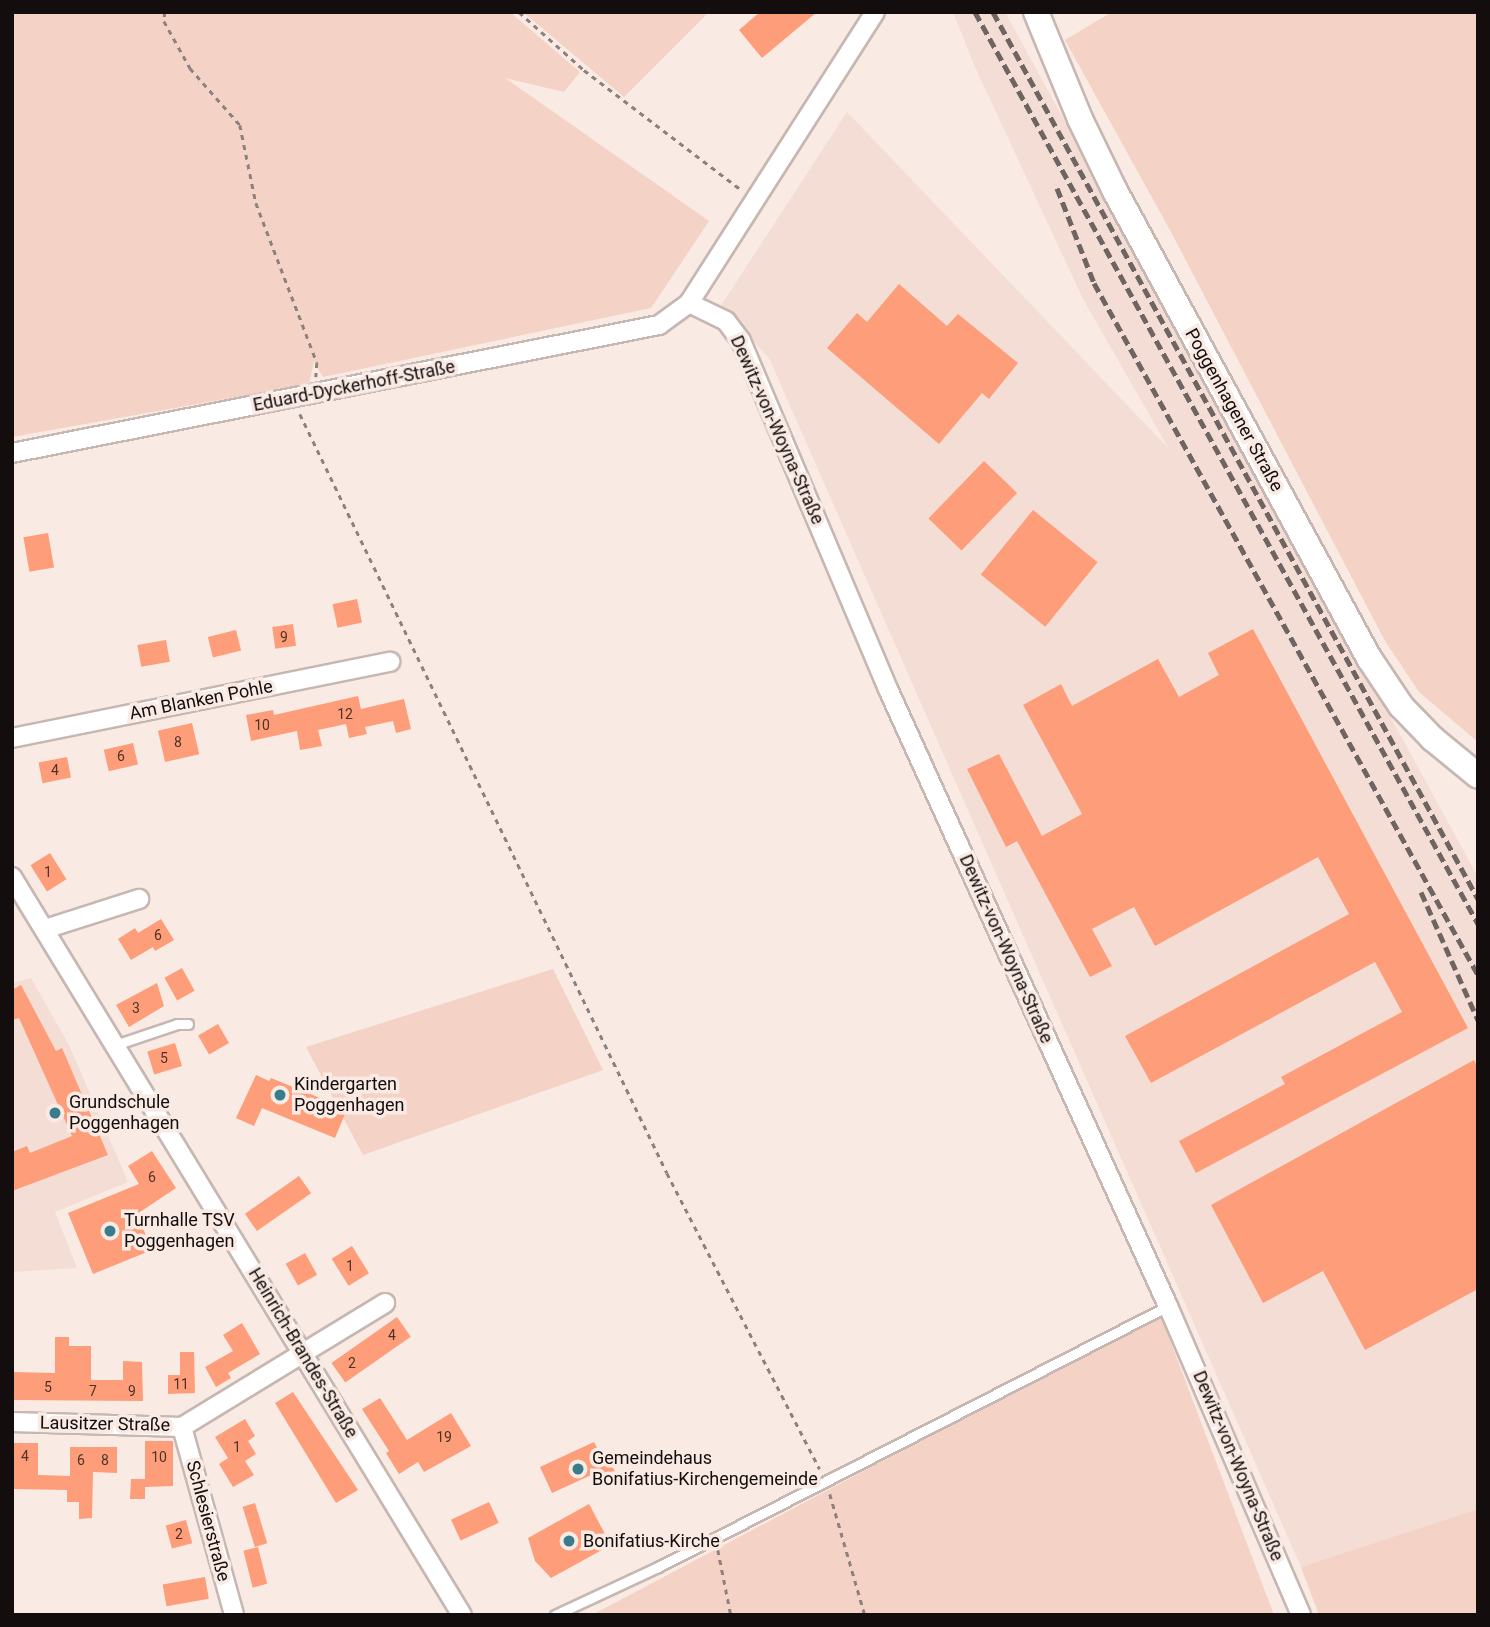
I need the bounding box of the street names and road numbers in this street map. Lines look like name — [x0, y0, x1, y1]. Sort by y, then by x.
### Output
street label: Poggenhagener Straße — [1180, 325, 1288, 495]
street label: Dewitz-von-Woyna-Straße — [726, 332, 828, 528]
street label: Eduard-Dyckerhoff-Straße — [251, 356, 457, 416]
street label: Am Blanken Pohle — [127, 676, 275, 724]
street label: Dewitz-von-Woyna-Straße — [955, 851, 1057, 1047]
street label: Heinrich-Brandes-Straße — [244, 1264, 362, 1442]
street label: Dewitz-von-Woyna-Straße — [1188, 1368, 1288, 1564]
street label: Lausitzer Straße — [40, 1412, 170, 1436]
street label: Schlesierstraße — [181, 1458, 235, 1584]

